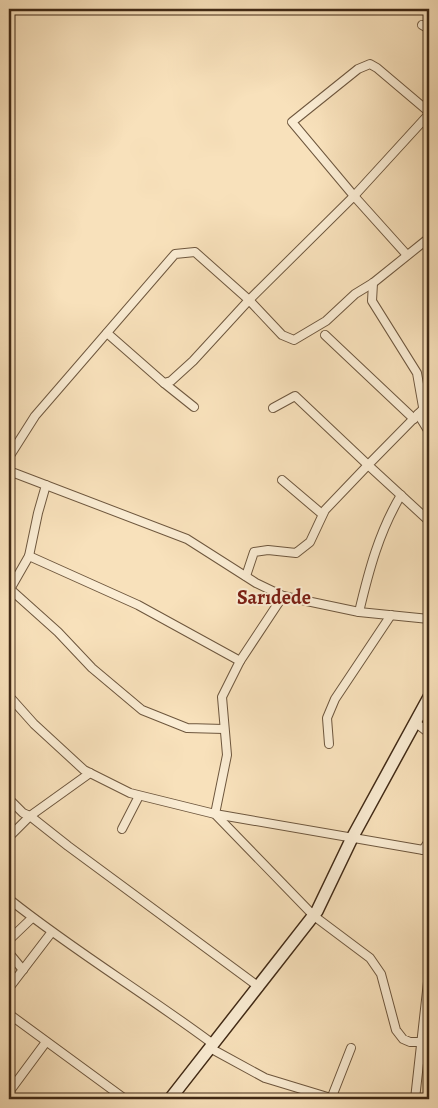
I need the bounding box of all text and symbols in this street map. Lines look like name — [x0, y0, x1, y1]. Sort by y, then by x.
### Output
district label: Sarıdede — [237, 584, 311, 611]

